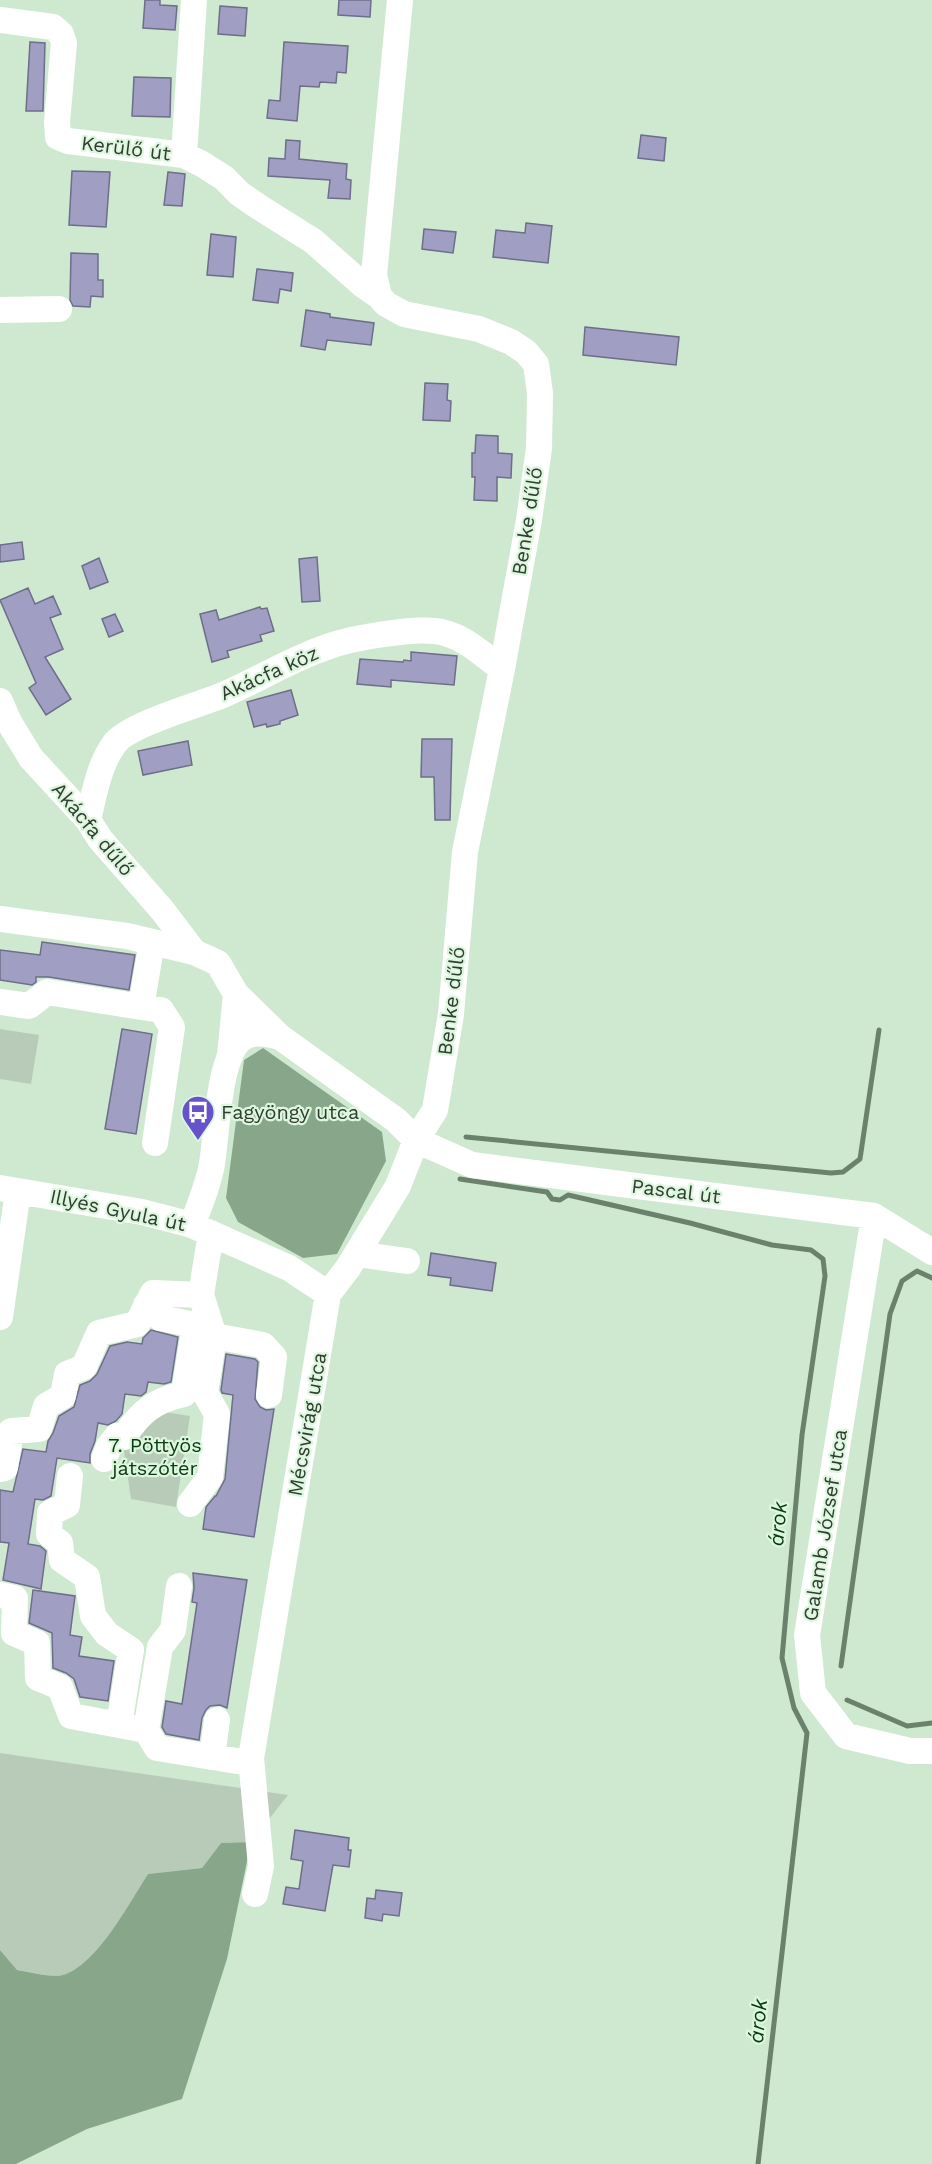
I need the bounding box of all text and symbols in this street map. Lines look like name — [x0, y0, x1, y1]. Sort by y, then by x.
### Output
street label: Kerülő út — [80, 131, 173, 165]
street label: Benke dűlő — [507, 465, 547, 577]
street label: Akácfa köz — [216, 641, 322, 705]
street label: Akácfa dűlő — [47, 777, 139, 881]
street label: Benke dűlő — [432, 945, 470, 1057]
bus stop icon: Fagyöngy utca — [180, 1094, 216, 1141]
place label: Fagyöngy utca — [221, 1100, 359, 1124]
street label: Pascal út — [630, 1174, 723, 1208]
street label: Illyés Gyula út — [48, 1184, 189, 1236]
street label: Mécsvirág utca — [283, 1350, 331, 1498]
street label: Galamb József utca — [798, 1427, 852, 1623]
park label: 7. Pöttyös játszótér — [108, 1433, 202, 1480]
water label: árok — [763, 1500, 792, 1547]
water label: árok — [743, 1997, 772, 2044]

